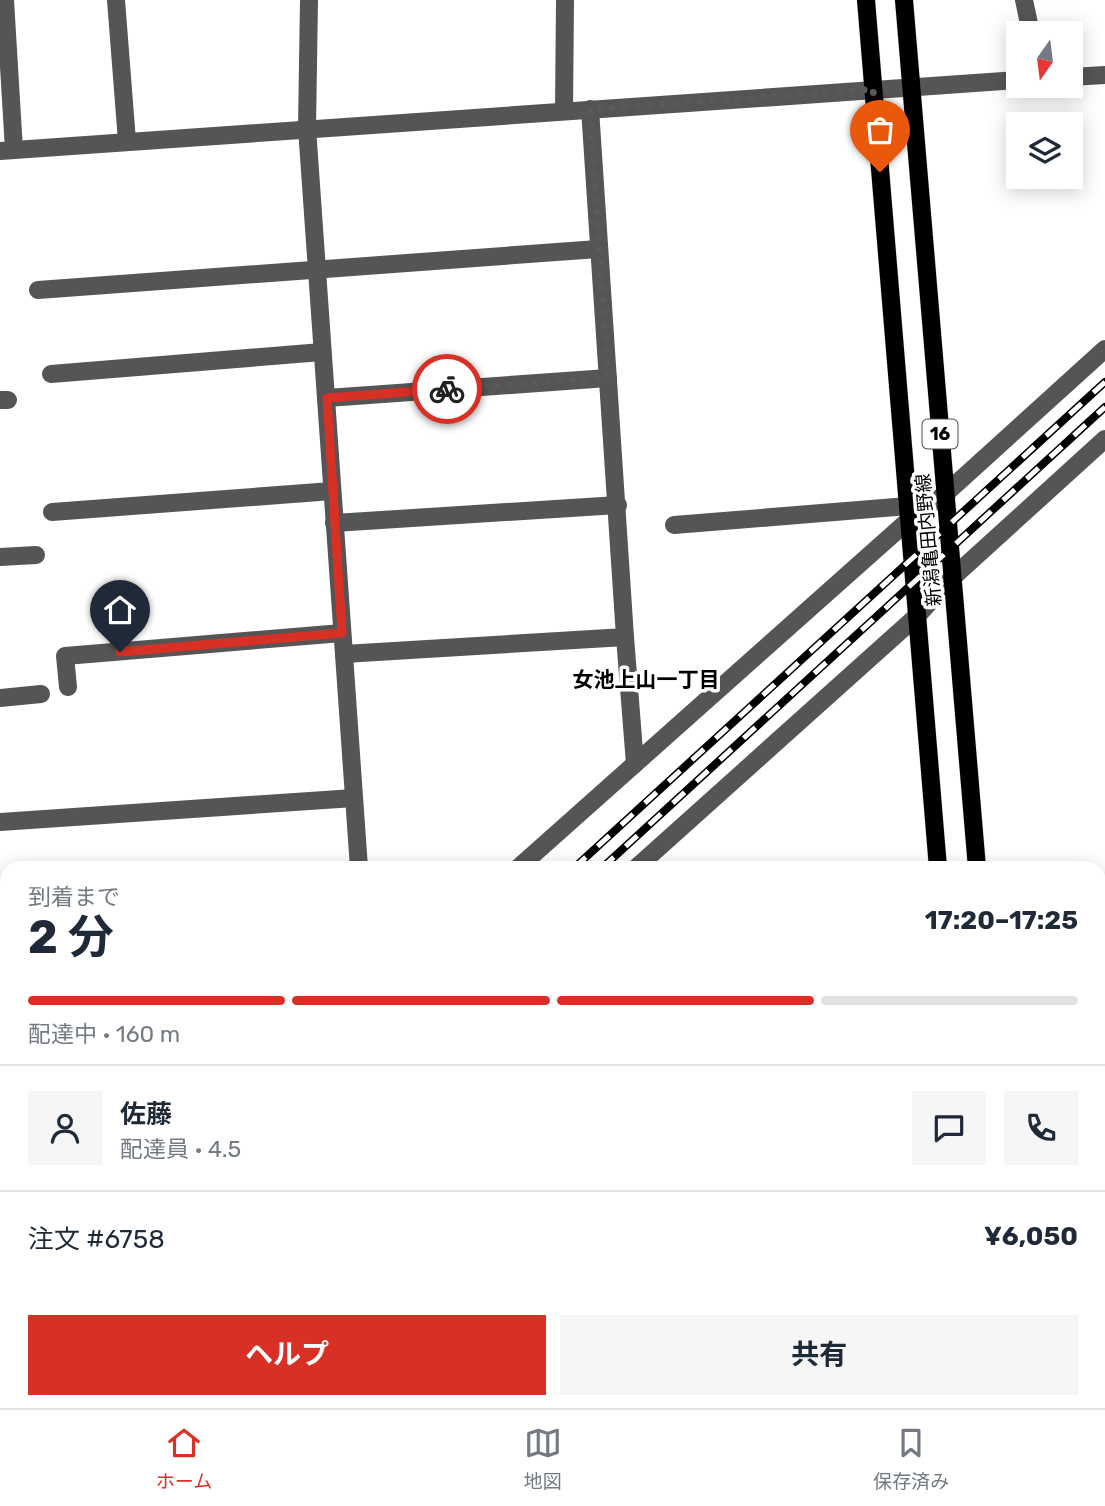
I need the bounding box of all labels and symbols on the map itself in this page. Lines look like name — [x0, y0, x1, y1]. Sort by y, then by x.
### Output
north arrow — [1006, 21, 1083, 98]
pin — [850, 100, 910, 172]
courier — [412, 354, 482, 424]
road number: 16 — [922, 420, 958, 448]
street label: 新潟亀田内野線 — [911, 473, 946, 607]
pin — [90, 580, 150, 652]
district label: 女池上山一丁目 — [573, 667, 720, 692]

